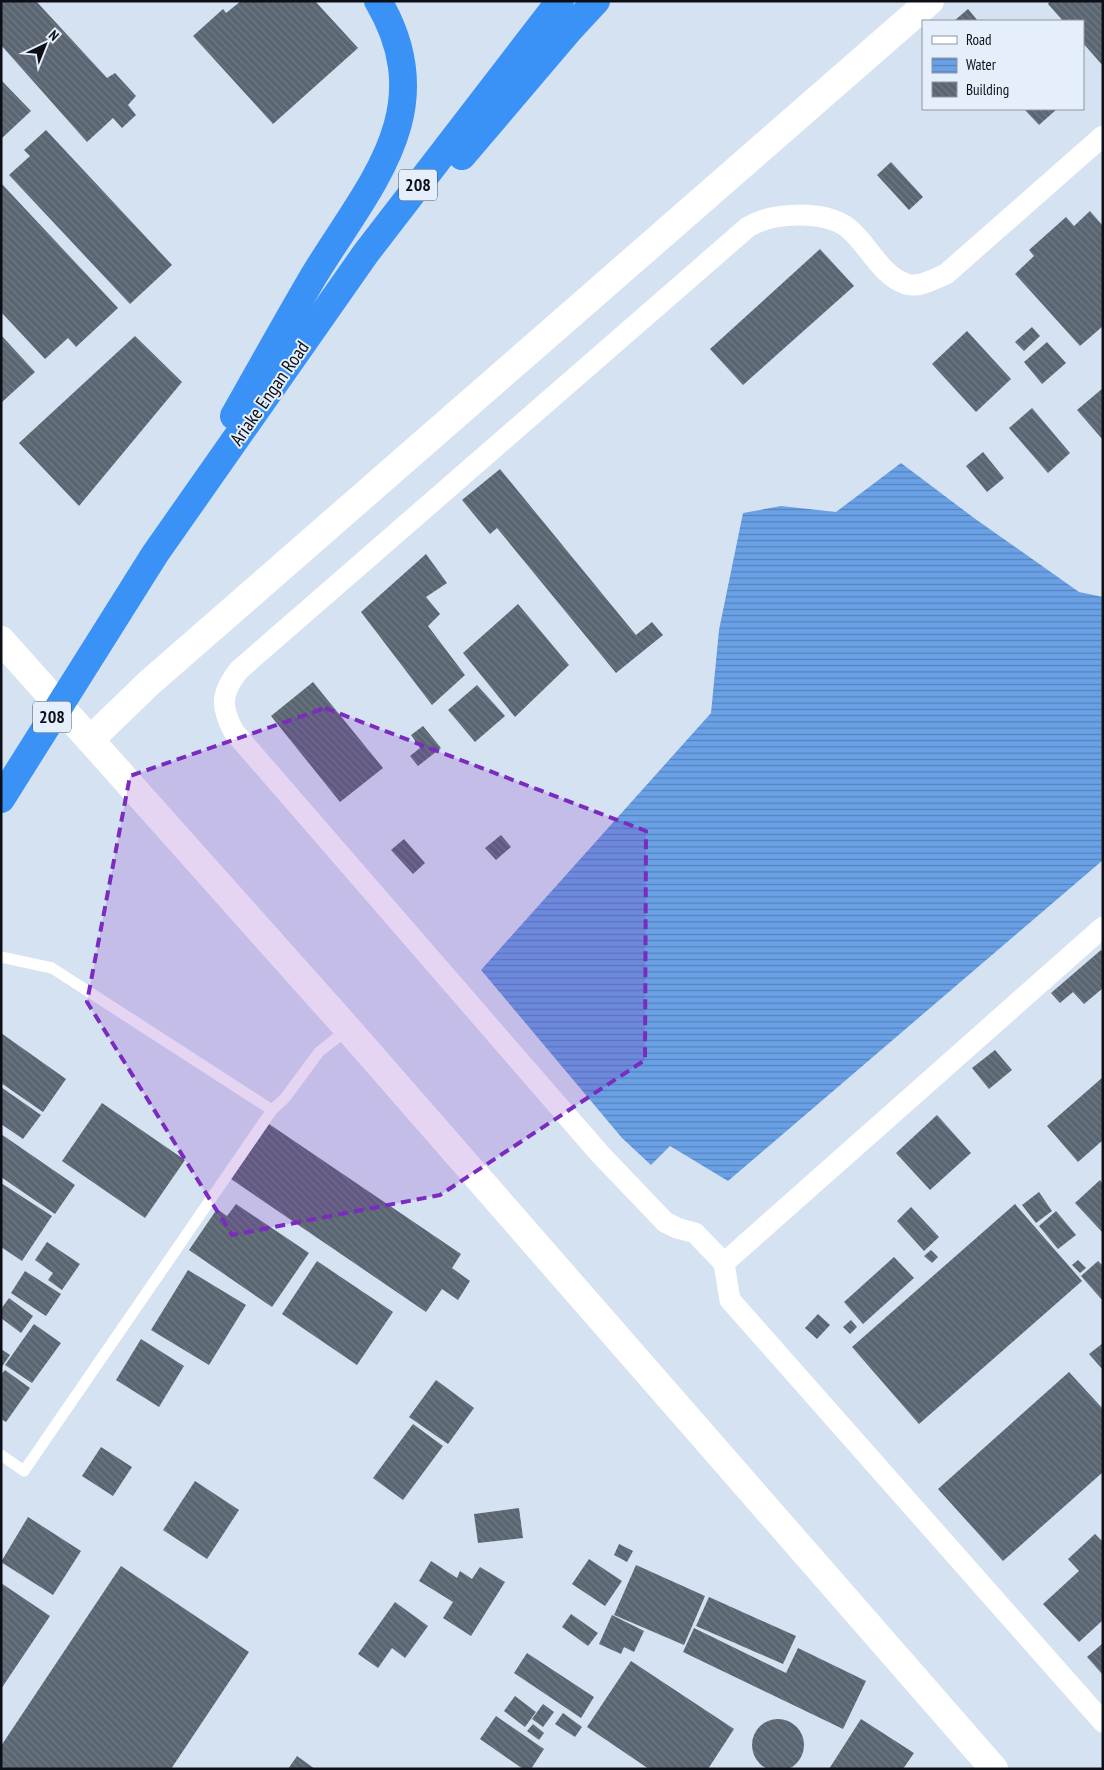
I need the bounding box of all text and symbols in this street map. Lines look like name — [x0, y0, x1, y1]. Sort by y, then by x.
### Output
north arrow — [20, 20, 70, 70]
legend — [922, 20, 1084, 110]
text: N — [45, 26, 63, 45]
text: Road — [966, 30, 992, 49]
text: Water — [966, 55, 997, 74]
text: Building — [966, 80, 1009, 99]
road number: 208 — [399, 170, 437, 200]
street label: Ariake Engan Road — [224, 336, 314, 450]
road number: 208 — [33, 702, 71, 732]

